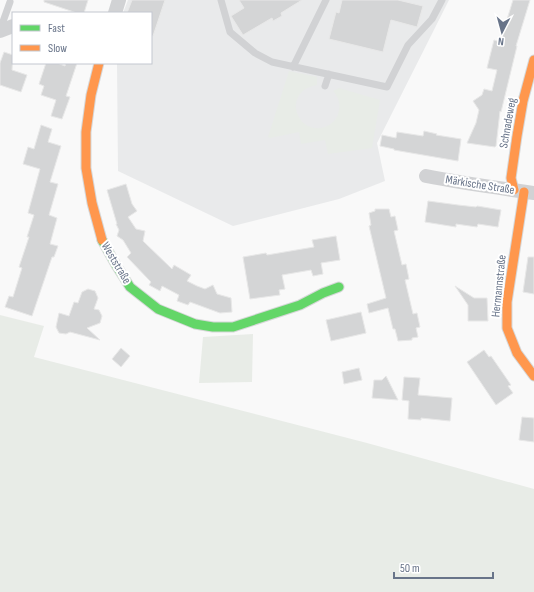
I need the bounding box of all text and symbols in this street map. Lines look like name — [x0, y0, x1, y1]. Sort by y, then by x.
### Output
legend — [12, 12, 152, 64]
north arrow — [482, 12, 522, 52]
text: Fast — [48, 21, 65, 36]
text: N — [497, 35, 505, 48]
text: Slow — [48, 41, 67, 56]
street label: Schnadeweg — [496, 96, 520, 149]
street label: Märkische Straße — [444, 172, 516, 198]
street label: Weststraße — [98, 239, 134, 287]
street label: Hermannstraße — [488, 254, 510, 318]
scale bar — [394, 554, 493, 580]
text: 50 m — [400, 561, 420, 576]

